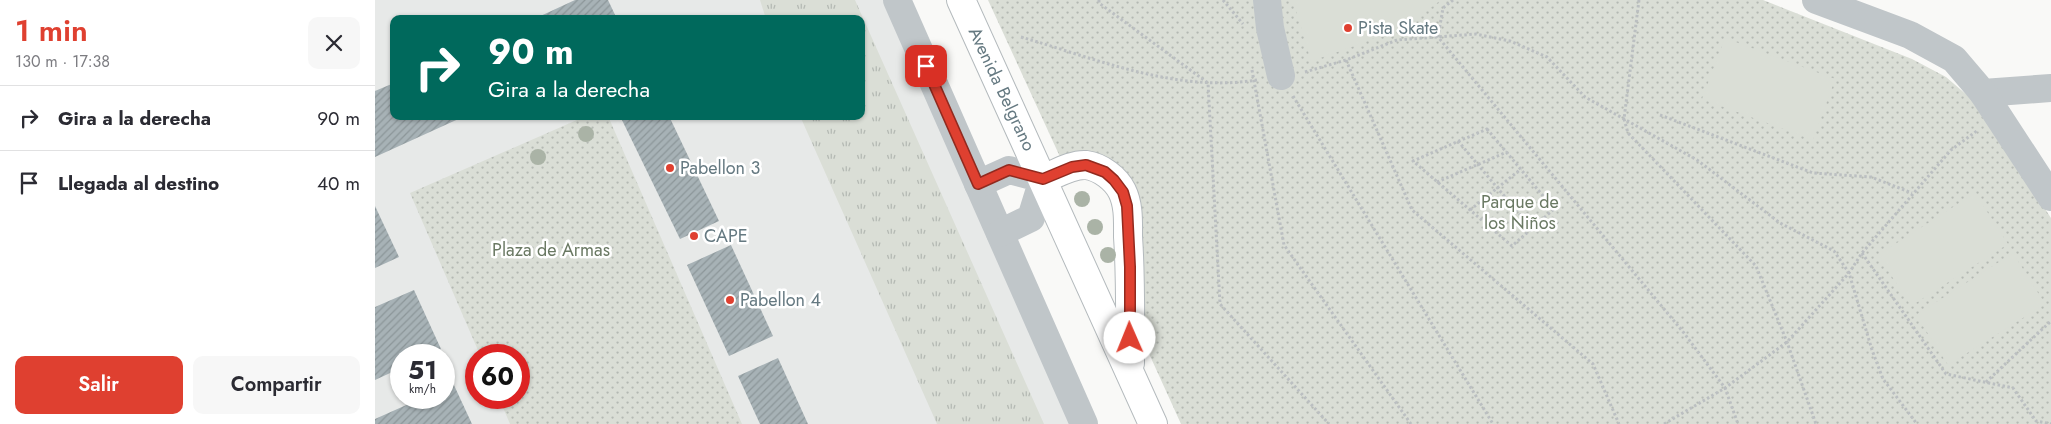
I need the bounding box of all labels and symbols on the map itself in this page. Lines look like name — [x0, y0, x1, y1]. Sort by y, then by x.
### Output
place label: Pista Skate — [1358, 15, 1438, 41]
marker: Pista Skate — [1342, 22, 1354, 34]
street label: Avenida Belgrano — [962, 23, 1042, 155]
pin — [905, 45, 947, 87]
place label: Pabellon 3 — [680, 155, 760, 181]
marker: Pabellon 3 — [664, 162, 676, 174]
park label: Parque de los Niños — [1481, 189, 1559, 236]
place label: CAPE — [704, 223, 748, 249]
marker: CAPE — [688, 230, 700, 242]
park label: Plaza de Armas — [492, 237, 610, 263]
place label: Pabellon 4 — [740, 287, 821, 313]
marker: Pabellon 4 — [724, 294, 736, 306]
position arrow — [1103, 311, 1155, 363]
speed limit sign: 60 — [465, 344, 530, 409]

